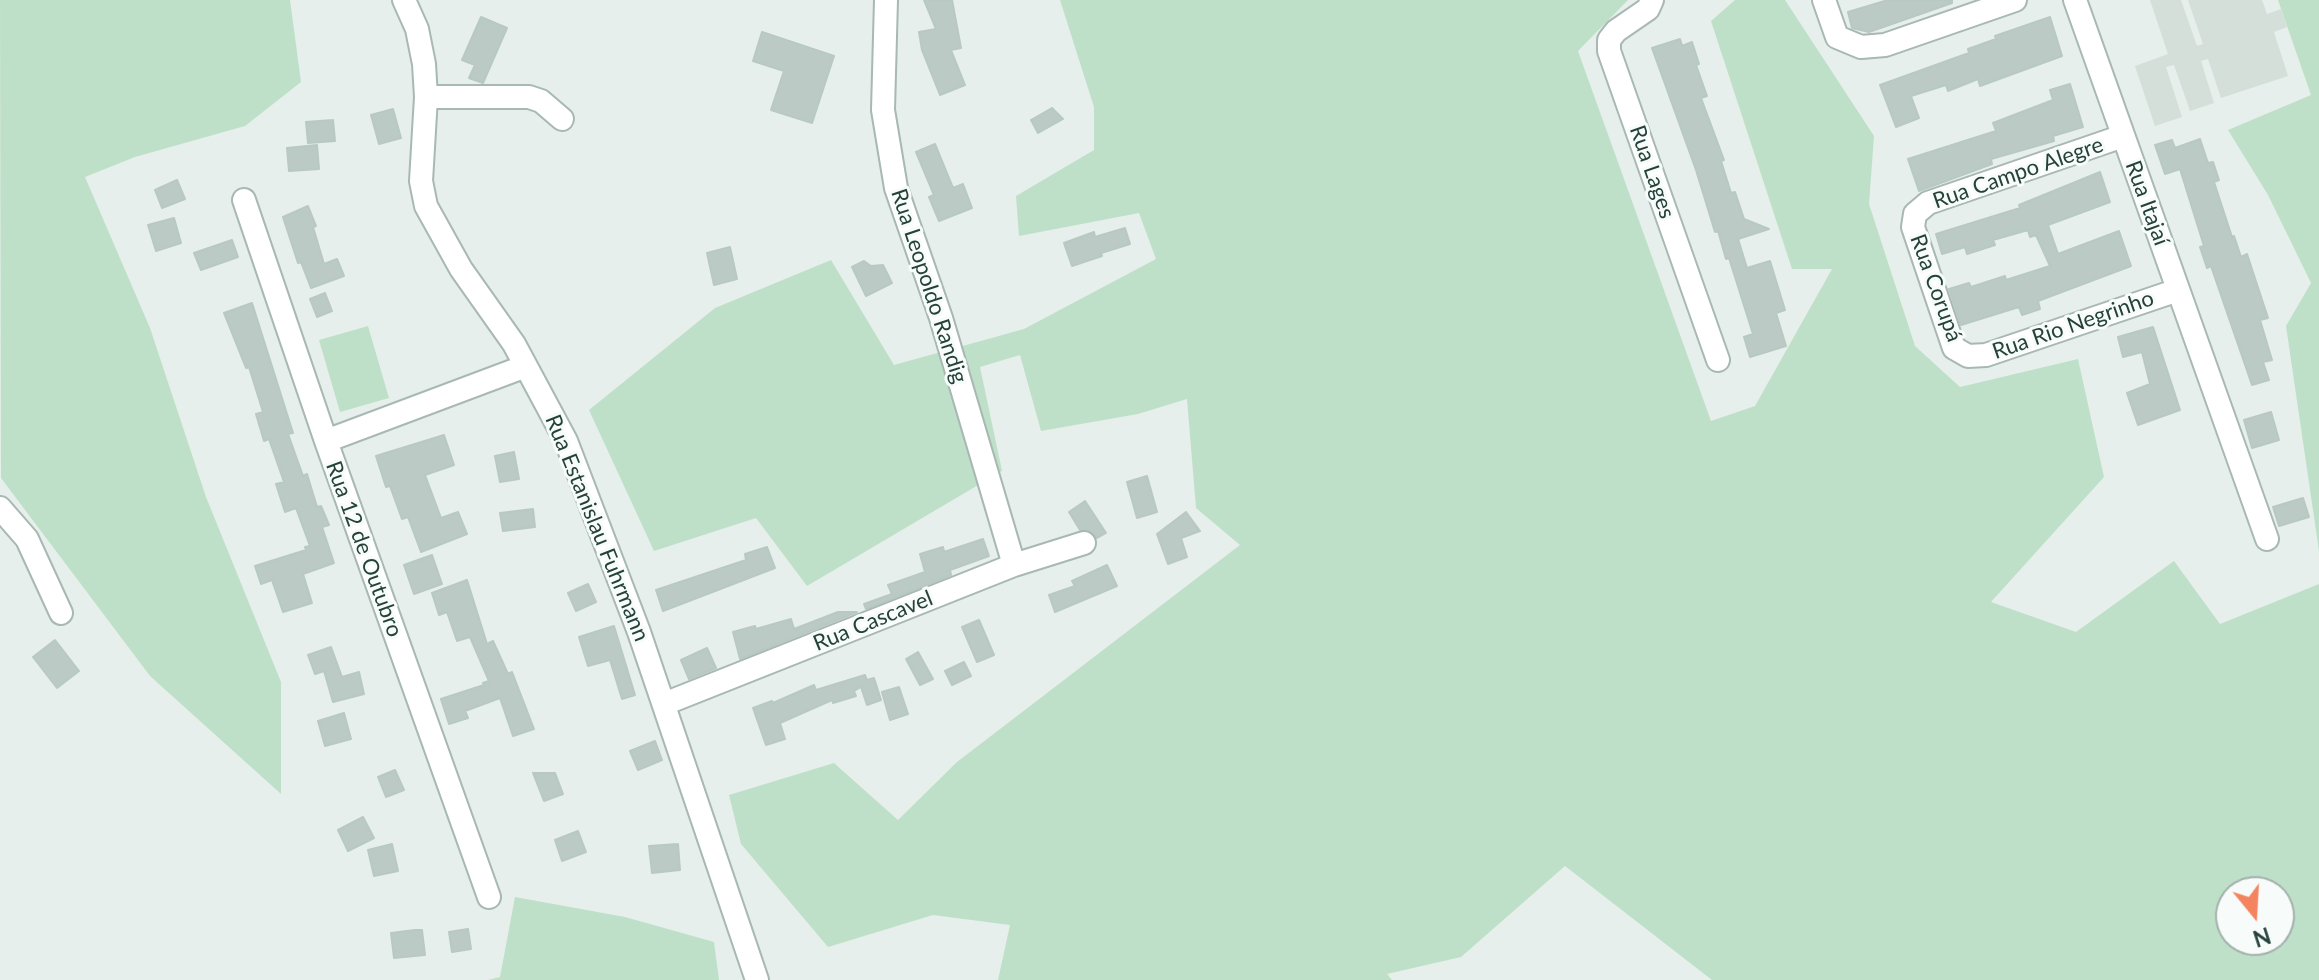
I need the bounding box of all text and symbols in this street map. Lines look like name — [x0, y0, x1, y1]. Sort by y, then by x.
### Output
street label: Rua Lages — [1624, 122, 1680, 222]
street label: Rua Campo Alegre — [1929, 131, 2107, 215]
street label: Rua Itajaí — [2119, 157, 2175, 249]
street label: Rua Leopoldo Randig — [885, 185, 973, 387]
street label: Rua Corupá — [1904, 231, 1968, 345]
street label: Rua Rio Negrinho — [1989, 285, 2157, 365]
street label: Rua Estanislau Fuhrmann — [539, 411, 655, 645]
street label: Rua 12 de Outubro — [320, 458, 408, 640]
street label: Rua Cascavel — [809, 585, 937, 657]
north arrow — [2215, 876, 2295, 956]
text: N — [2250, 922, 2274, 953]

